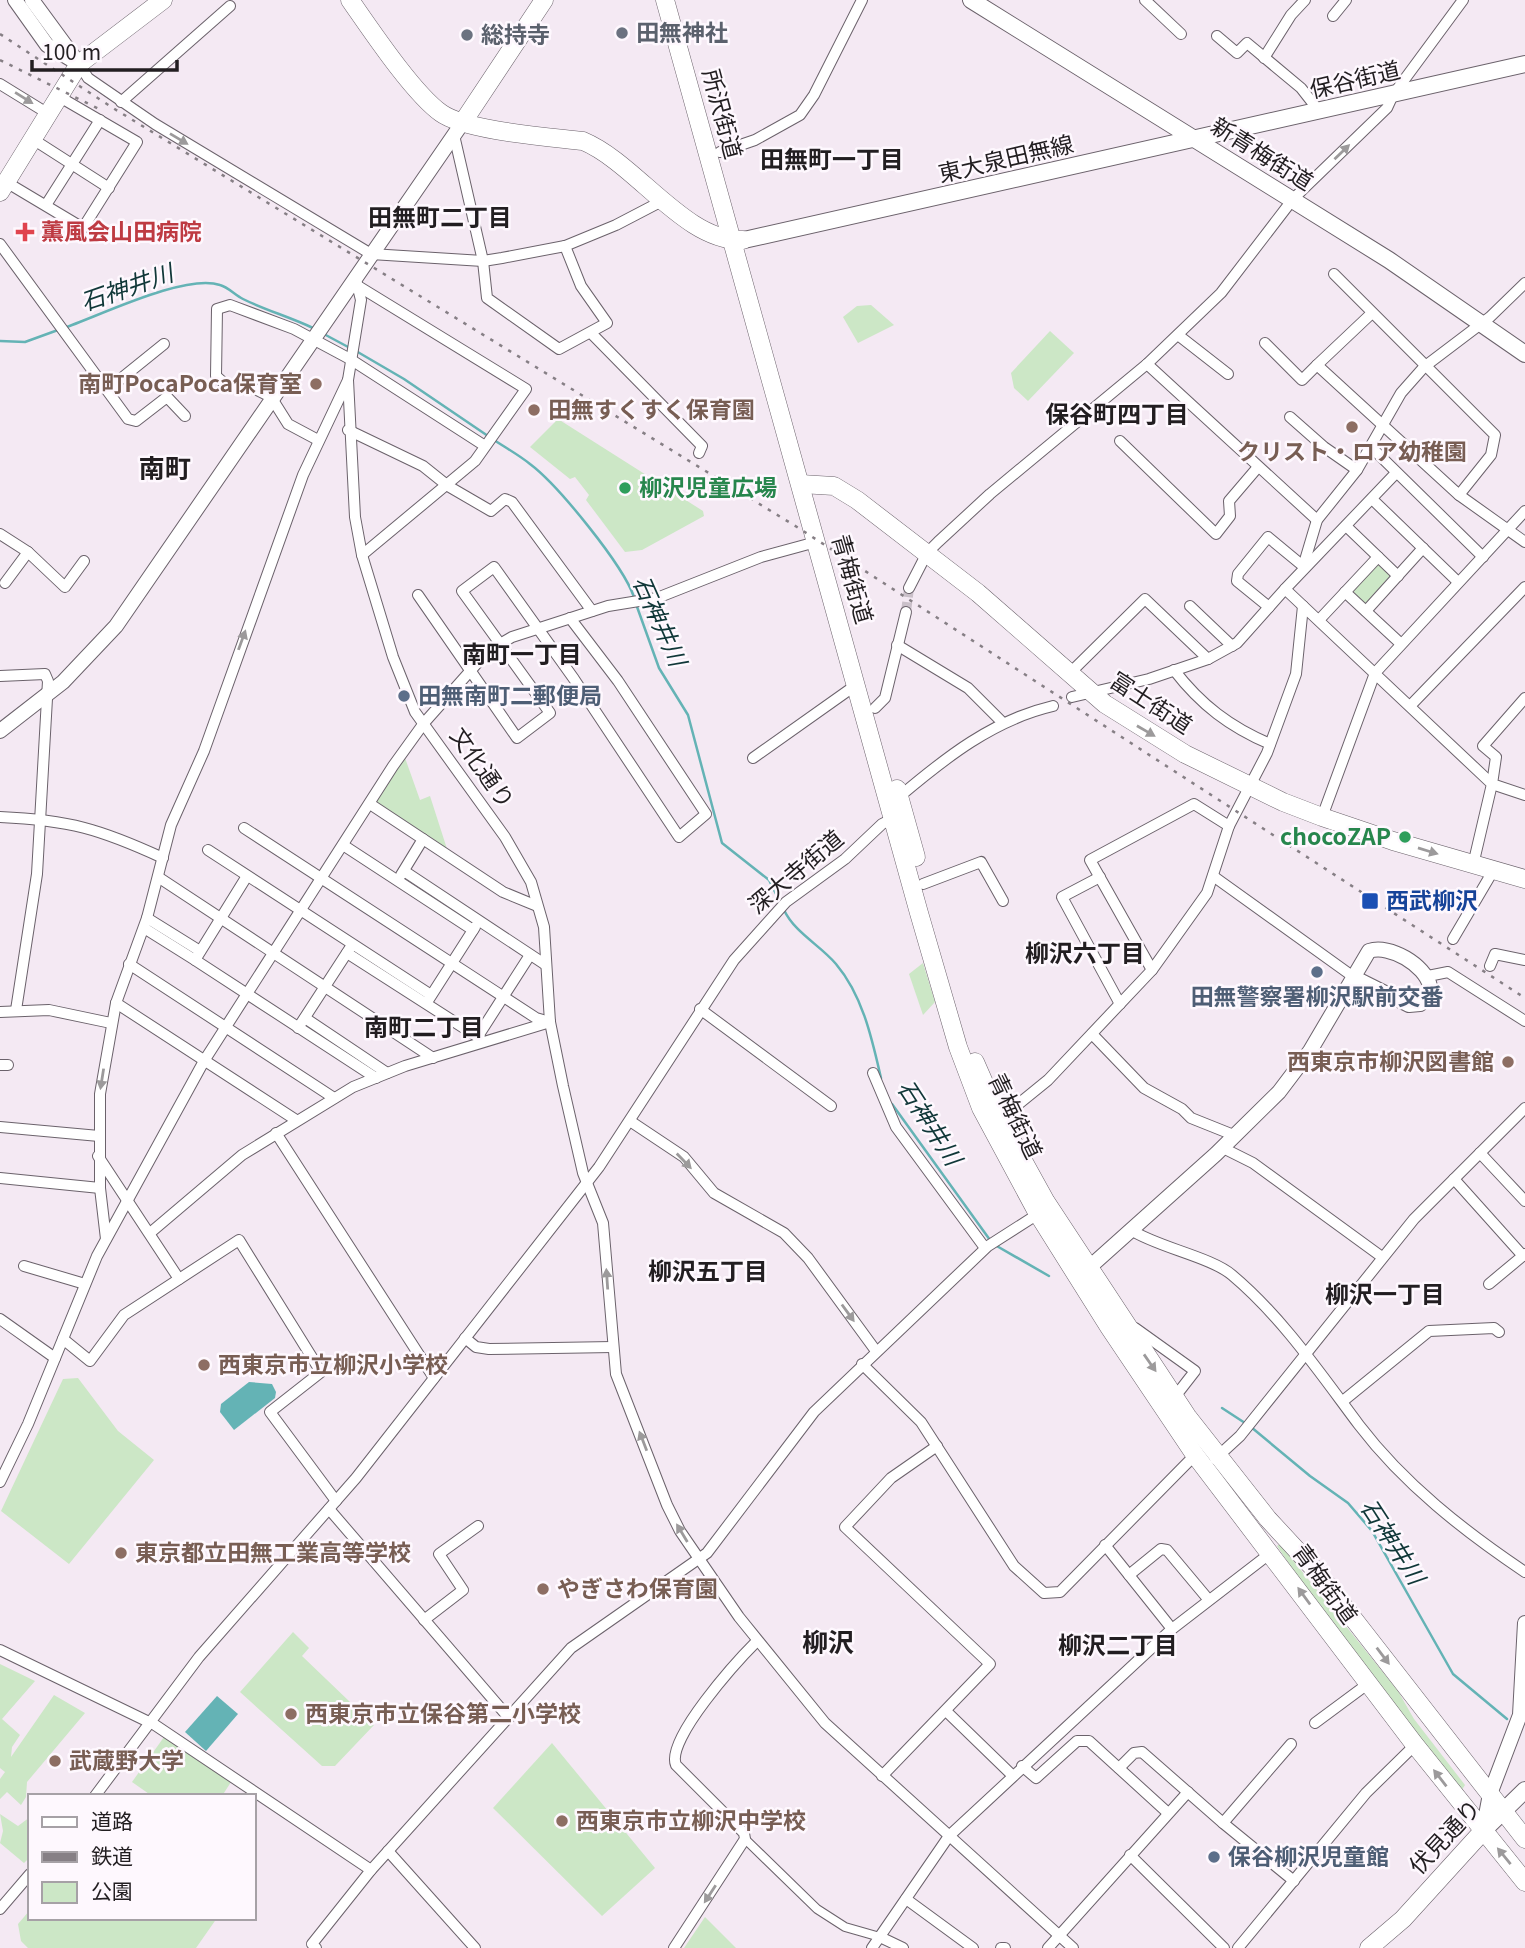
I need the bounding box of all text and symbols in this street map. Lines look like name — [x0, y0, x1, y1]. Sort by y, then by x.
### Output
place label: 田無神社 — [636, 14, 728, 48]
place label: 総持寺 — [481, 16, 550, 50]
marker: 田無神社 — [614, 25, 630, 41]
marker: 総持寺 — [459, 27, 475, 43]
scale bar — [32, 28, 177, 72]
text: 100 m — [42, 36, 101, 66]
street label: 保谷街道 — [1306, 51, 1403, 105]
street label: 所沢街道 — [696, 65, 752, 162]
one-way arrow — [14, 92, 33, 105]
street label: 新青梅街道 — [1205, 107, 1321, 197]
street label: 東大泉田無線 — [934, 125, 1077, 189]
one-way arrow — [169, 132, 188, 145]
district label: 田無町一丁目 — [760, 140, 904, 175]
one-way arrow — [1333, 143, 1350, 160]
district label: 田無町二丁目 — [368, 198, 512, 233]
place label: 薫風会山田病院 — [41, 213, 202, 247]
marker: 薫風会山田病院 — [15, 222, 35, 242]
water label: 石神井川 — [75, 252, 180, 318]
place label: 南町PocaPoca保育室 — [78, 365, 302, 399]
marker: 南町PocaPoca保育室 — [308, 376, 324, 392]
place label: 田無すくすく保育園 — [548, 391, 755, 425]
district label: 保谷町四丁目 — [1045, 395, 1189, 430]
marker: 田無すくすく保育園 — [526, 402, 542, 418]
marker: クリスト・ロア幼稚園 — [1344, 419, 1360, 435]
place label: クリスト・ロア幼稚園 — [1237, 433, 1467, 467]
district label: 南町 — [139, 448, 191, 485]
place label: 柳沢児童広場 — [639, 469, 777, 503]
marker: 柳沢児童広場 — [617, 480, 633, 496]
street label: 青梅街道 — [825, 530, 883, 627]
water label: 石神井川 — [626, 569, 698, 674]
one-way arrow — [237, 630, 248, 651]
district label: 南町一丁目 — [462, 635, 582, 670]
street label: 富士街道 — [1104, 662, 1200, 741]
place label: 田無南町二郵便局 — [418, 677, 602, 711]
marker: 田無南町二郵便局 — [396, 688, 412, 704]
street label: 文化通り — [443, 719, 524, 814]
one-way arrow — [1136, 725, 1155, 737]
place label: chocoZAP — [1280, 818, 1391, 852]
street label: 深大寺街道 — [740, 820, 850, 920]
marker: chocoZAP — [1397, 829, 1413, 845]
one-way arrow — [1417, 847, 1438, 857]
place label: 西武柳沢 — [1386, 882, 1478, 916]
marker: 西武柳沢 — [1360, 891, 1380, 911]
district label: 柳沢六丁目 — [1025, 934, 1145, 969]
marker: 田無警察署柳沢駅前交番 — [1309, 964, 1325, 980]
place label: 田無警察署柳沢駅前交番 — [1191, 978, 1444, 1012]
district label: 南町二丁目 — [364, 1008, 484, 1043]
place label: 西東京市柳沢図書館 — [1287, 1043, 1494, 1077]
marker: 西東京市柳沢図書館 — [1500, 1054, 1516, 1070]
street label: 青梅街道 — [981, 1066, 1052, 1164]
one-way arrow — [96, 1068, 107, 1090]
water label: 石神井川 — [890, 1072, 974, 1174]
one-way arrow — [676, 1152, 693, 1169]
district label: 柳沢五丁目 — [648, 1252, 768, 1287]
one-way arrow — [602, 1268, 613, 1290]
district label: 柳沢一丁目 — [1325, 1275, 1445, 1310]
one-way arrow — [841, 1304, 855, 1322]
place label: 西東京市立柳沢小学校 — [218, 1346, 448, 1380]
one-way arrow — [1143, 1354, 1157, 1372]
marker: 西東京市立柳沢小学校 — [196, 1357, 212, 1373]
one-way arrow — [637, 1430, 648, 1451]
water label: 石神井川 — [1353, 1491, 1437, 1593]
one-way arrow — [675, 1523, 688, 1542]
place label: 東京都立田無工業高等学校 — [135, 1534, 411, 1568]
street label: 青梅街道 — [1286, 1536, 1367, 1630]
marker: 東京都立田無工業高等学校 — [113, 1545, 129, 1561]
place label: やぎさわ保育園 — [557, 1570, 718, 1604]
marker: やぎさわ保育園 — [535, 1581, 551, 1597]
one-way arrow — [1297, 1587, 1311, 1605]
district label: 柳沢 — [802, 1622, 854, 1659]
district label: 柳沢二丁目 — [1058, 1626, 1178, 1661]
one-way arrow — [1376, 1647, 1390, 1665]
place label: 西東京市立保谷第二小学校 — [305, 1695, 581, 1729]
marker: 西東京市立保谷第二小学校 — [283, 1706, 299, 1722]
place label: 武蔵野大学 — [69, 1742, 184, 1776]
marker: 武蔵野大学 — [47, 1753, 63, 1769]
one-way arrow — [1433, 1769, 1448, 1787]
street label: 伏見通り — [1400, 1790, 1487, 1881]
legend — [28, 1794, 256, 1920]
place label: 西東京市立柳沢中学校 — [576, 1802, 806, 1836]
text: 道路 — [91, 1805, 133, 1835]
marker: 西東京市立柳沢中学校 — [554, 1813, 570, 1829]
place label: 保谷柳沢児童館 — [1228, 1838, 1389, 1872]
text: 鉄道 — [91, 1840, 133, 1870]
one-way arrow — [1497, 1848, 1512, 1866]
marker: 保谷柳沢児童館 — [1206, 1849, 1222, 1865]
text: 公園 — [91, 1875, 133, 1905]
one-way arrow — [703, 1884, 716, 1903]

